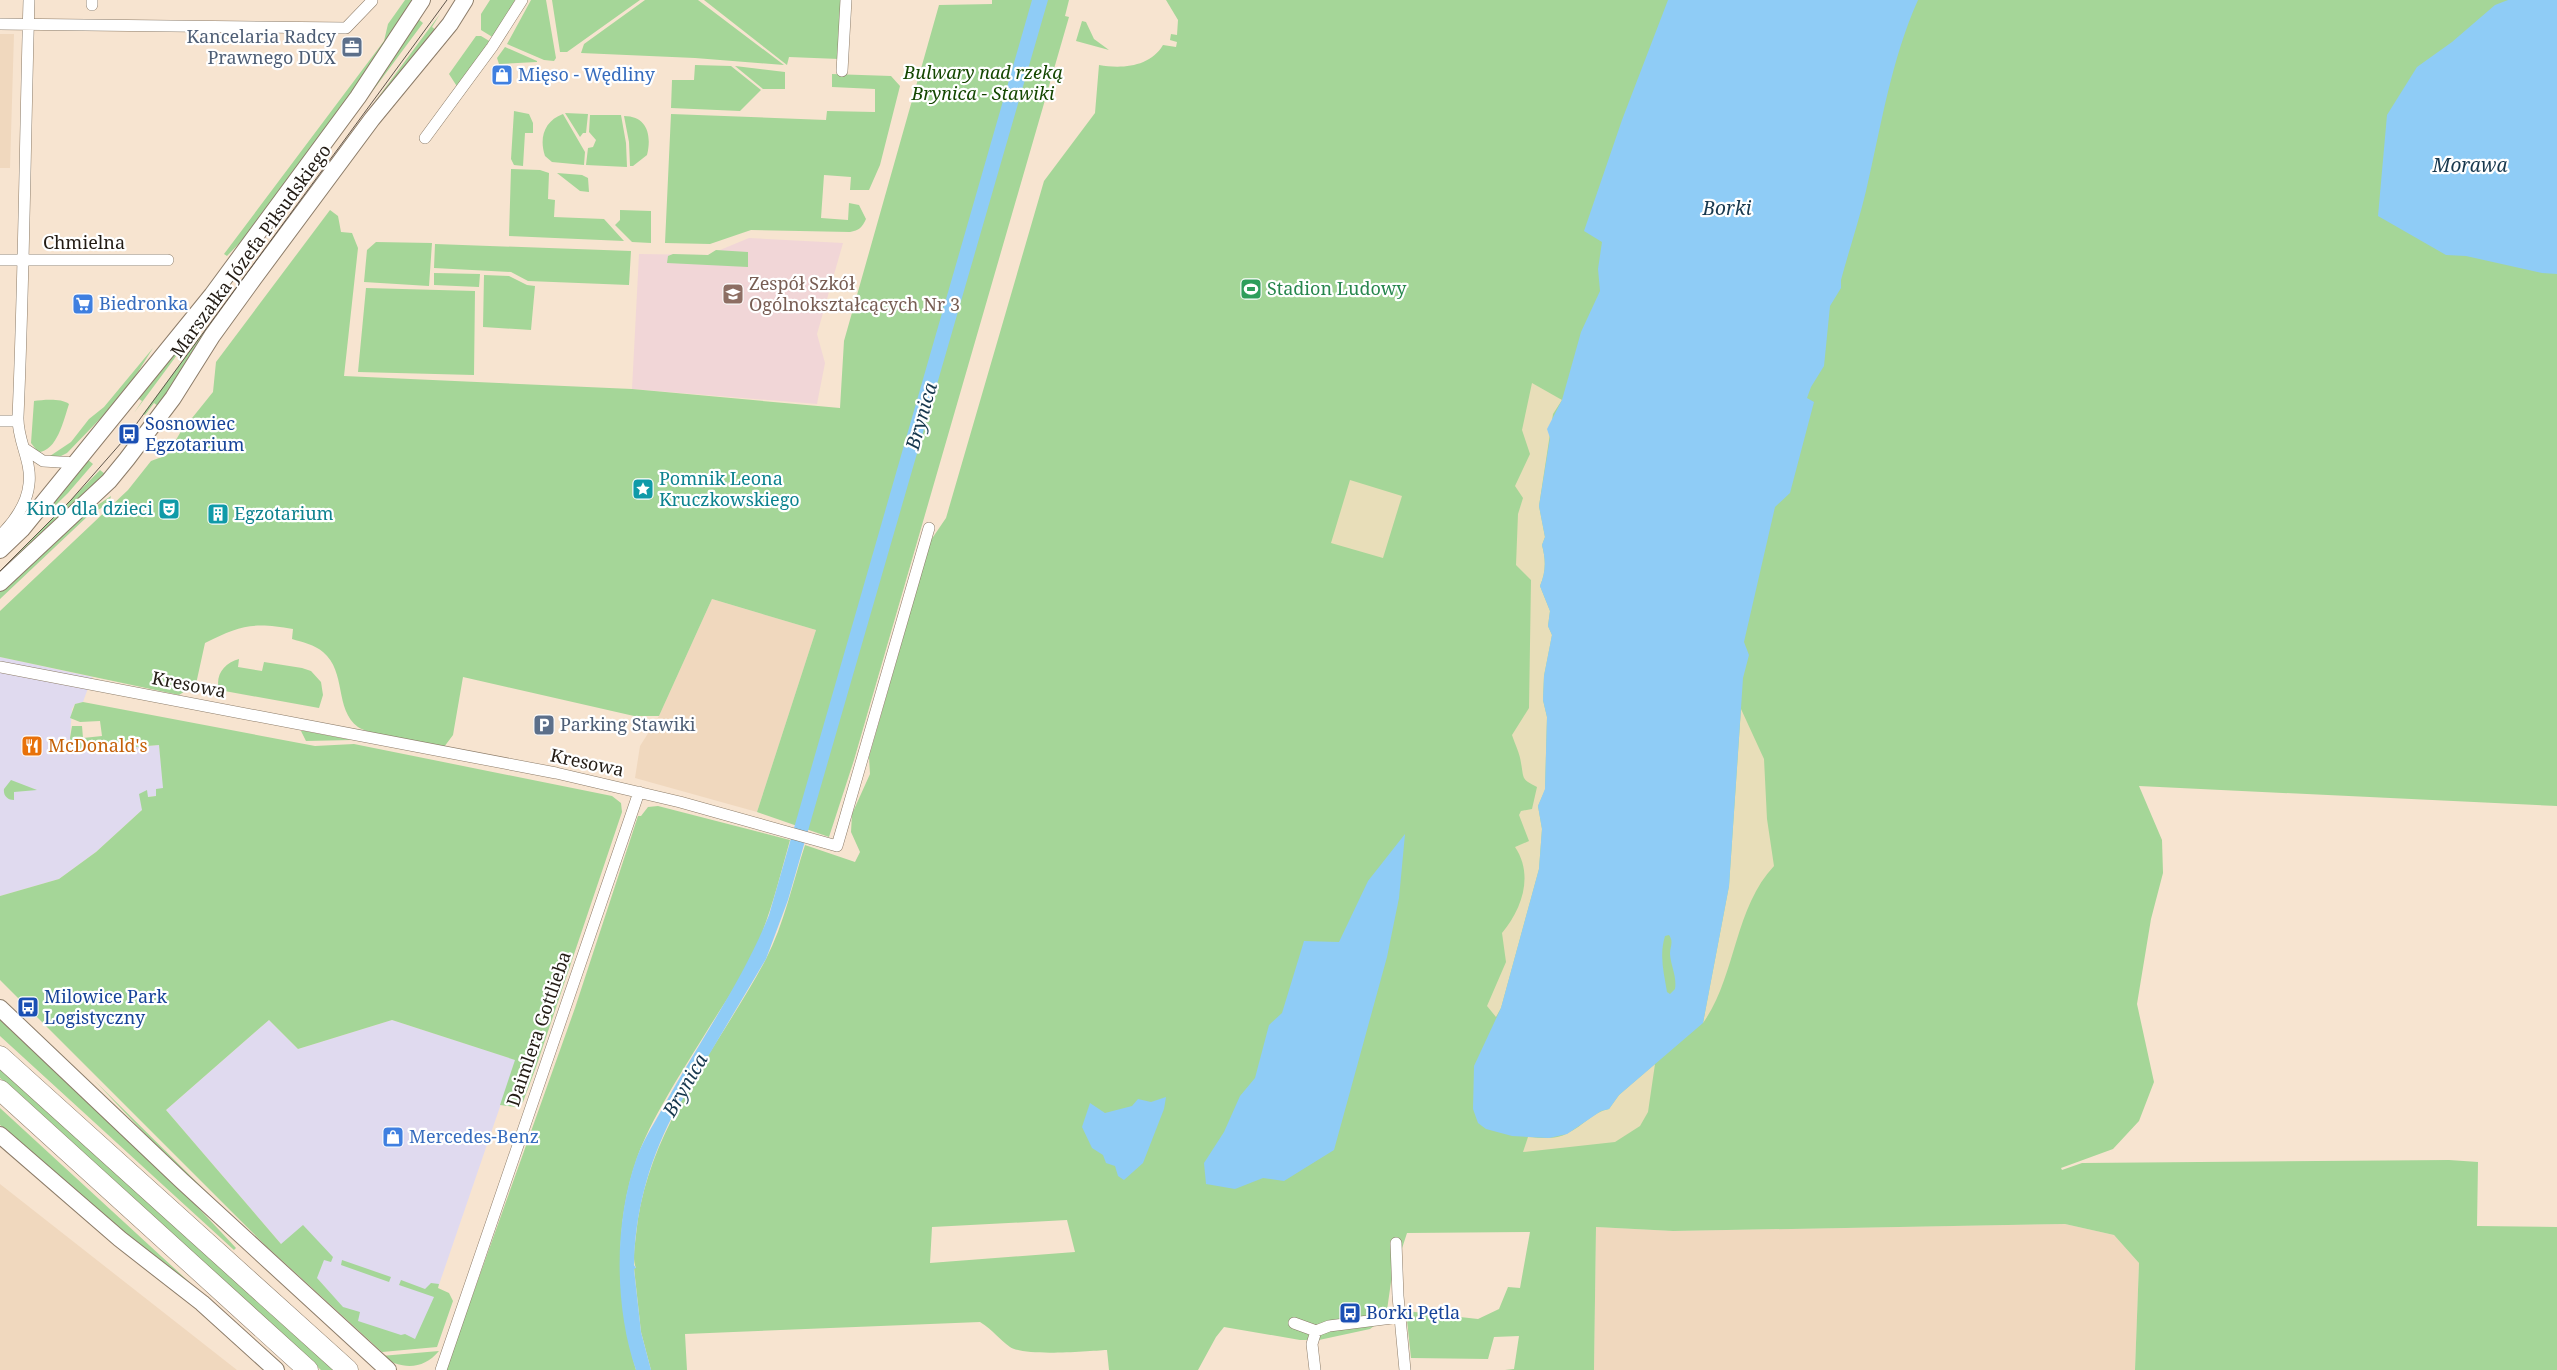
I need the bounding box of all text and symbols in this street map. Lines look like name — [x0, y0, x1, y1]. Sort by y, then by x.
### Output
place label: Kancelaria Radcy Prawnego DUX — [186, 24, 337, 69]
office icon: Kancelaria Radcy Prawnego DUX — [340, 35, 364, 59]
park label: Bulwary nad rzeką Brynica - Stawiki — [902, 60, 1063, 105]
place label: Mięso - Wędliny — [518, 62, 656, 86]
shop icon: Mięso - Wędliny — [490, 63, 514, 87]
street label: Marszałka Józefa Piłsudskiego — [165, 139, 336, 362]
water label: Morawa — [2432, 152, 2507, 178]
water label: Borki — [1702, 195, 1752, 221]
street label: Chmielna — [43, 230, 125, 254]
place label: Zespół Szkół Ogólnokształcących Nr 3 — [749, 271, 960, 316]
place label: Stadion Ludowy — [1267, 276, 1407, 300]
sports icon: Stadion Ludowy — [1239, 277, 1263, 301]
school or university icon: Zespół Szkół Ogólnokształcących Nr 3 — [721, 282, 745, 306]
place label: Biedronka — [99, 291, 188, 315]
supermarket icon: Biedronka — [71, 292, 95, 316]
water label: Brynica — [899, 379, 943, 454]
place label: Sosnowiec Egzotarium — [145, 411, 245, 456]
bus stop icon: Sosnowiec Egzotarium — [117, 422, 141, 446]
place label: Pomnik Leona Kruczkowskiego — [659, 466, 800, 511]
place icon: Pomnik Leona Kruczkowskiego — [631, 477, 655, 501]
place label: Kino dla dzieci — [26, 496, 153, 520]
theatre icon: Kino dla dzieci — [157, 497, 181, 521]
place label: Egzotarium — [234, 501, 334, 525]
building icon: Egzotarium — [206, 502, 230, 526]
street label: Kresowa — [150, 665, 228, 703]
place label: Parking Stawiki — [560, 712, 696, 736]
parking icon: Parking Stawiki — [532, 713, 556, 737]
place label: McDonald's — [48, 733, 148, 757]
restaurant icon: McDonald's — [20, 734, 44, 758]
street label: Kresowa — [548, 743, 626, 782]
street label: Daimlera Gottlieba — [500, 948, 576, 1109]
place label: Milowice Park Logistyczny — [44, 984, 168, 1029]
bus stop icon: Milowice Park Logistyczny — [16, 995, 40, 1019]
water label: Brynica — [656, 1049, 713, 1122]
place label: Mercedes-Benz — [409, 1124, 539, 1148]
shop icon: Mercedes-Benz — [381, 1125, 405, 1149]
place label: Borki Pętla — [1366, 1300, 1460, 1324]
bus stop icon: Borki Pętla — [1338, 1301, 1362, 1325]

